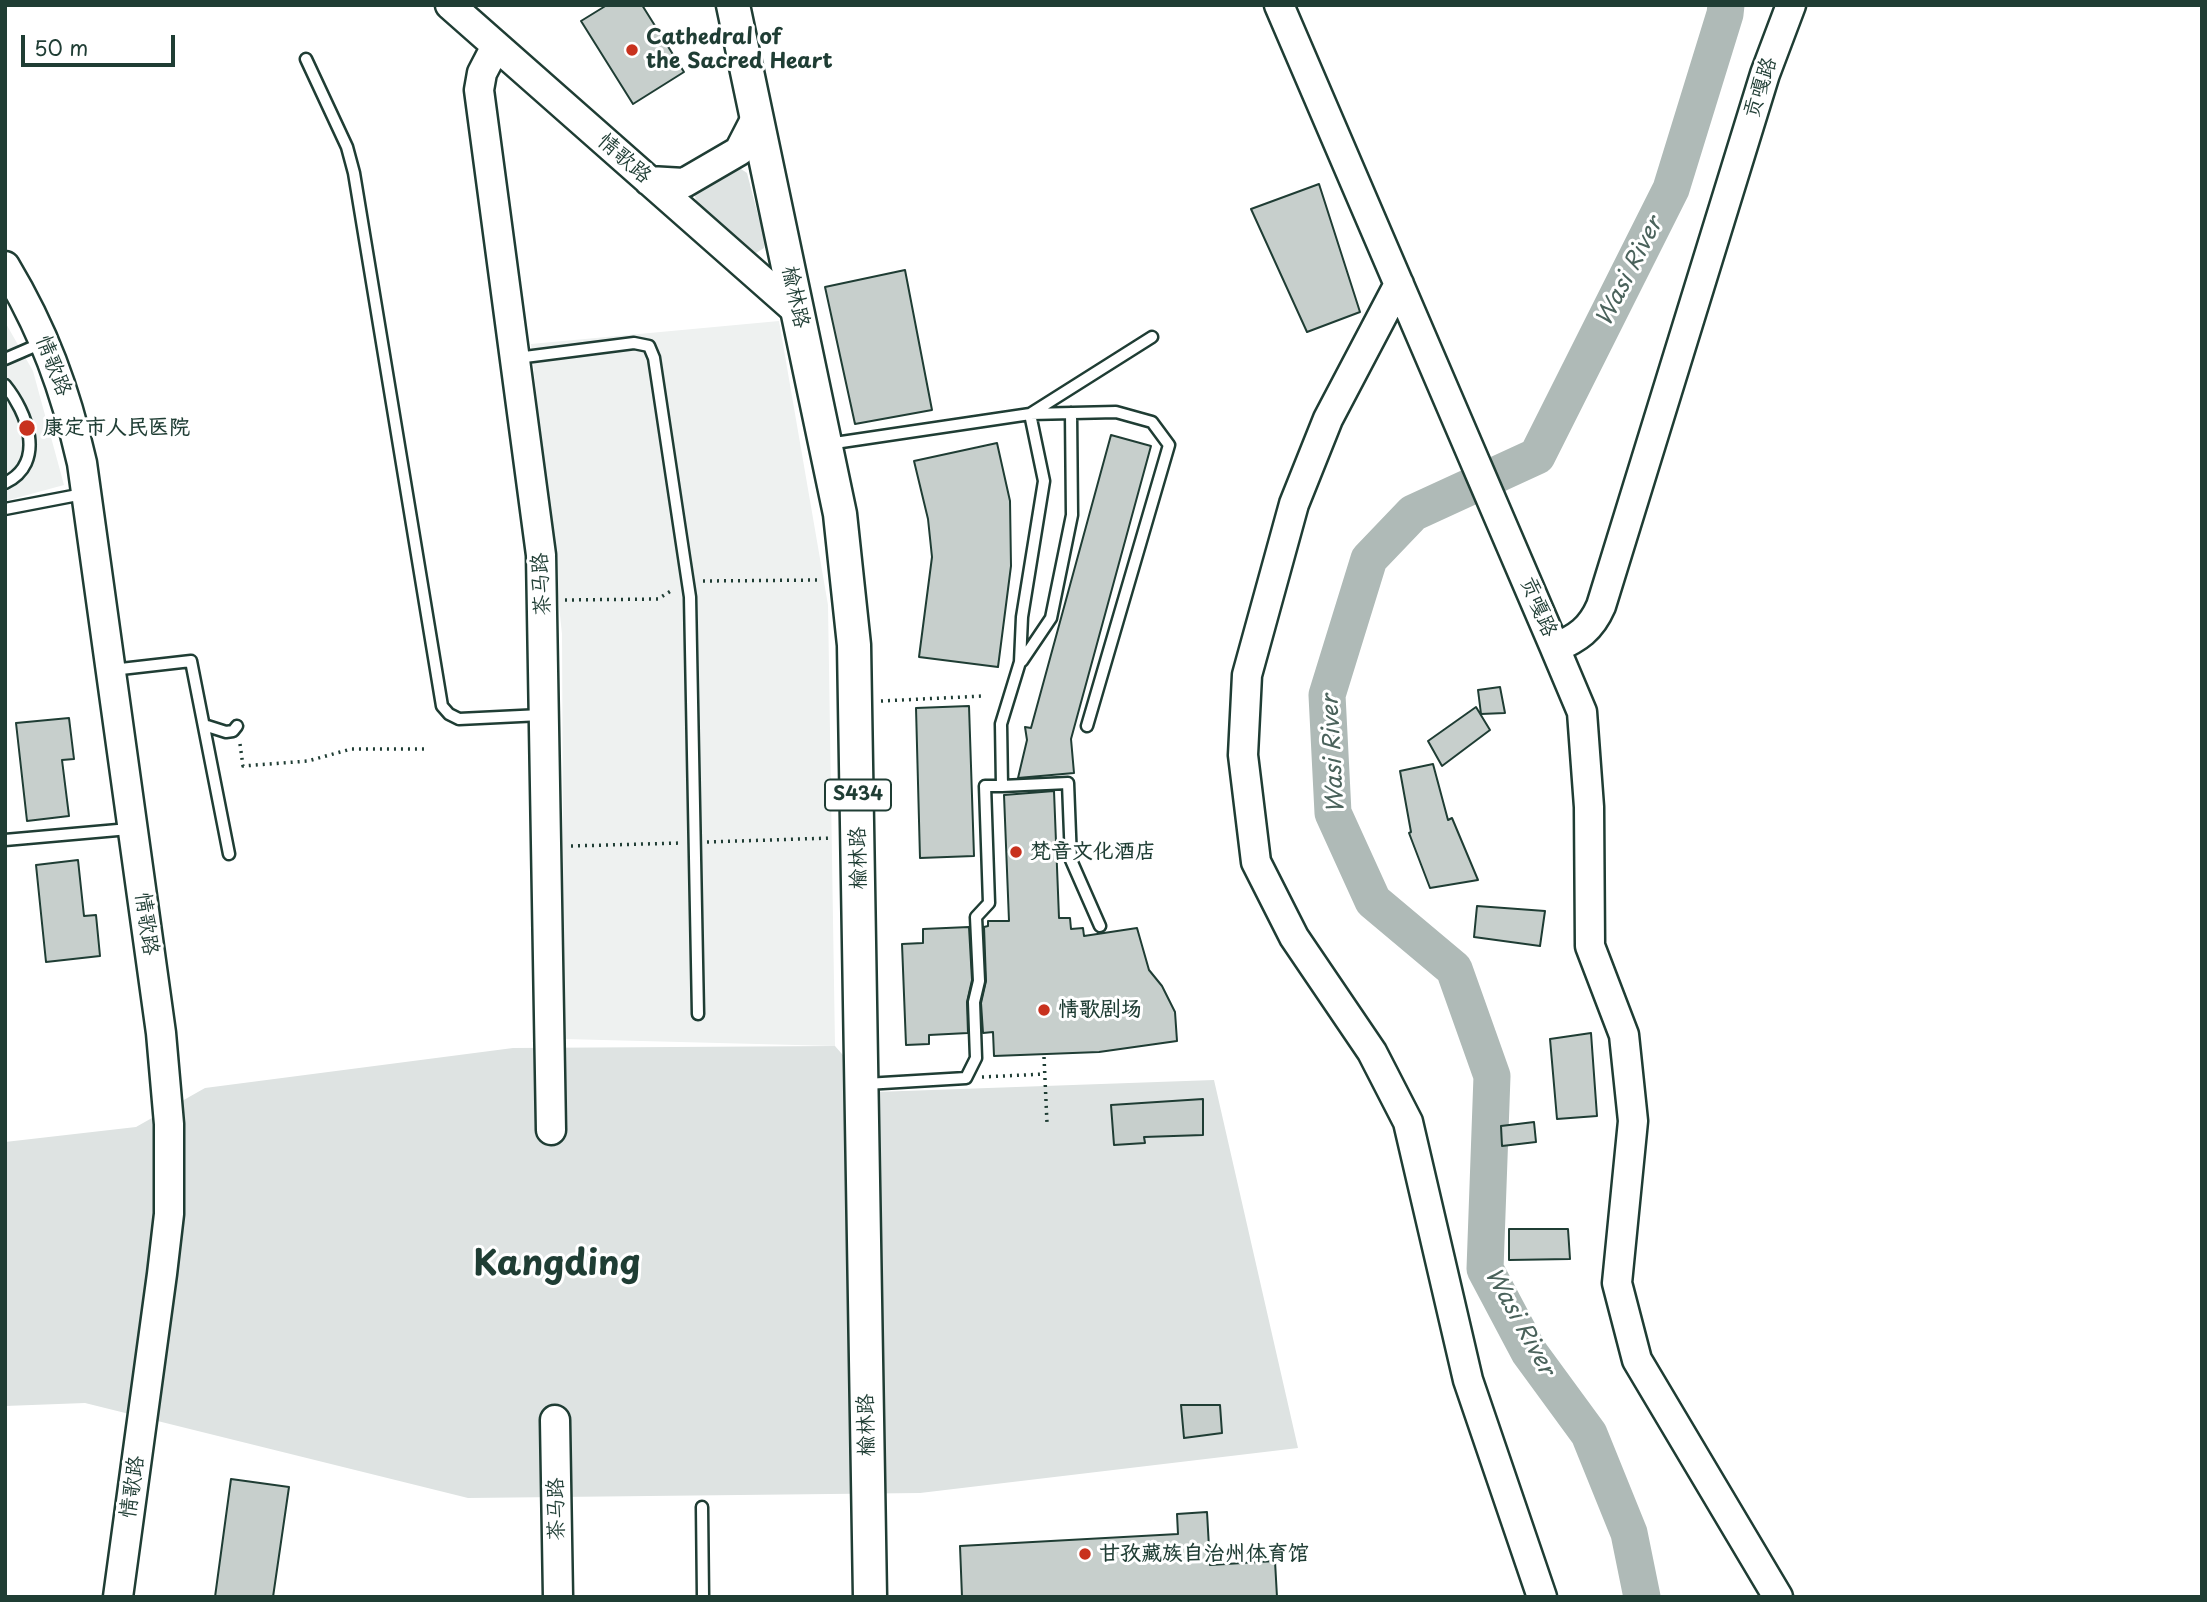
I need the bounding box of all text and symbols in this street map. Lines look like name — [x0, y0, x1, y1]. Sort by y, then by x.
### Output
scale bar — [24, 21, 178, 65]
place label: Cathedral of the Sacred Heart — [646, 25, 833, 75]
text: 50 m — [34, 31, 88, 63]
marker: Cathedral of the Sacred Heart — [624, 42, 640, 58]
street label: 贡嘎路 — [1739, 54, 1783, 122]
street label: 情歌路 — [592, 129, 656, 189]
water label: Wasi River — [1591, 213, 1669, 331]
street label: 榆林路 — [776, 264, 814, 330]
street label: 情歌路 — [30, 332, 76, 400]
place label: 康定市人民医院 — [43, 415, 190, 441]
marker: 康定市人民医院 — [17, 418, 37, 438]
street label: 茶马路 — [528, 552, 556, 616]
street label: 贡嘎路 — [1514, 573, 1562, 641]
water label: Wasi River — [1317, 694, 1351, 814]
road number: S434 — [825, 780, 891, 810]
street label: 榆林路 — [846, 826, 872, 890]
place label: 梵音文化酒店 — [1030, 839, 1156, 865]
marker: 梵音文化酒店 — [1008, 844, 1024, 860]
street label: 情歌路 — [129, 891, 163, 957]
place label: 情歌剧场 — [1058, 997, 1142, 1023]
marker: 情歌剧场 — [1036, 1002, 1052, 1018]
district label: Kangding — [473, 1244, 641, 1286]
water label: Wasi River — [1478, 1264, 1560, 1380]
street label: 榆林路 — [854, 1393, 880, 1457]
street label: 情歌路 — [116, 1454, 150, 1520]
street label: 茶马路 — [544, 1477, 570, 1541]
place label: 甘孜藏族自治州体育馆 — [1099, 1541, 1309, 1567]
marker: 甘孜藏族自治州体育馆 — [1077, 1546, 1093, 1562]

